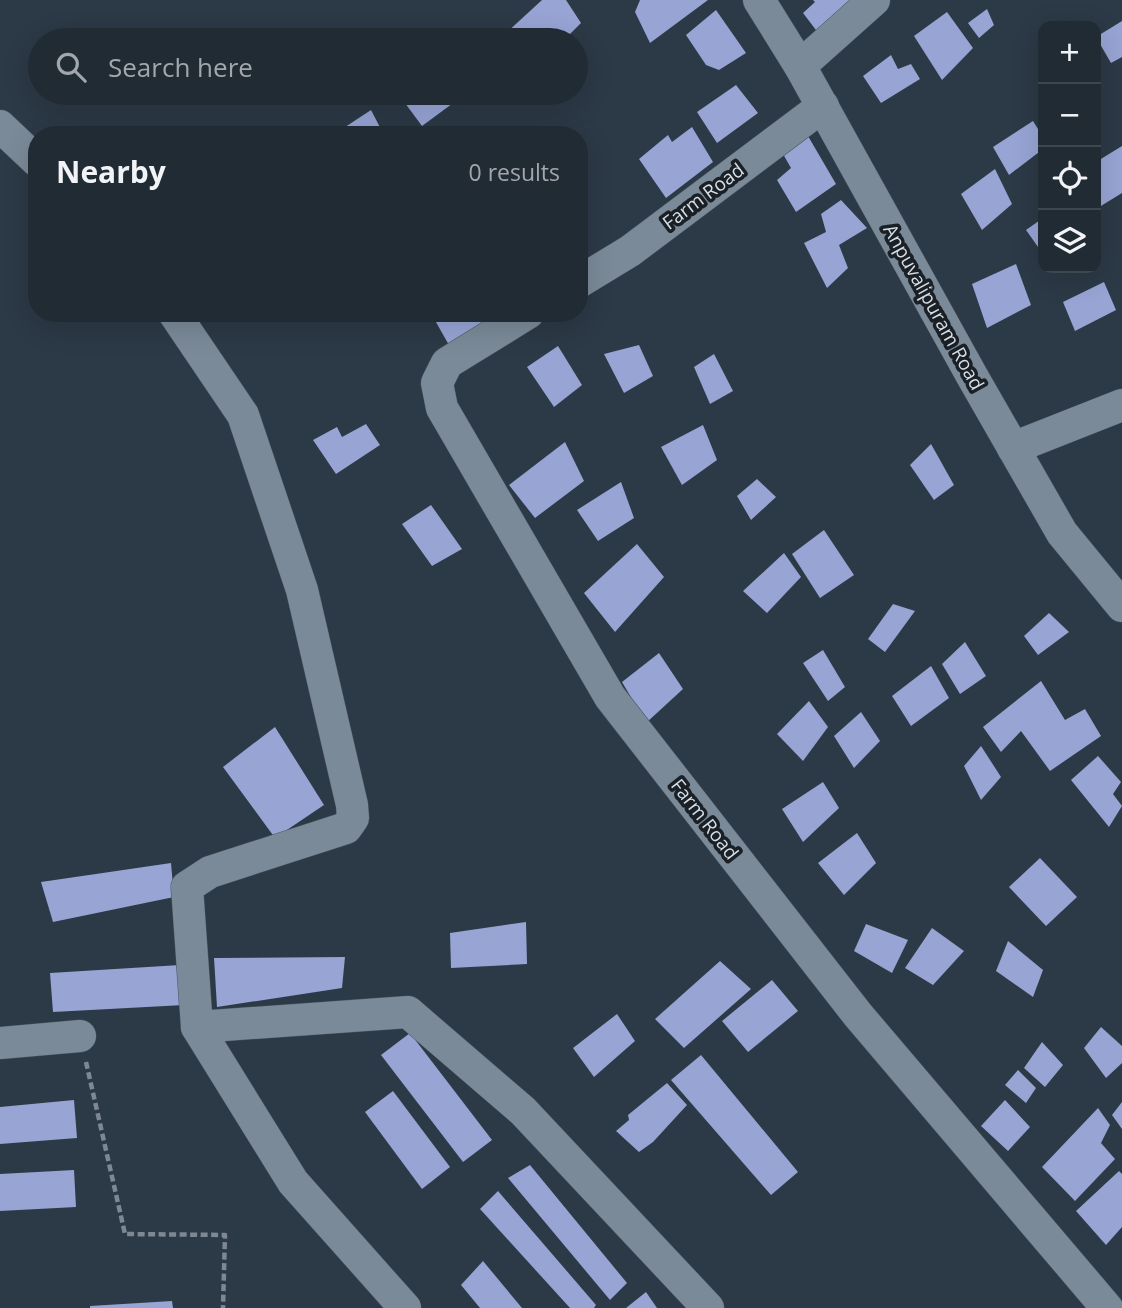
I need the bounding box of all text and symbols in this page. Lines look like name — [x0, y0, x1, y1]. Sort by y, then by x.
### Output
map controls — [1038, 21, 1101, 273]
button: + — [1038, 21, 1101, 84]
search box — [28, 28, 588, 105]
icon: search — [52, 48, 90, 86]
text: Search here — [108, 49, 253, 85]
button: − — [1038, 84, 1101, 147]
button: locate — [1038, 147, 1101, 210]
text: Nearby — [56, 151, 166, 192]
text: 0 results — [469, 156, 560, 188]
street label: Farm Road — [657, 157, 749, 235]
button: layers — [1038, 210, 1101, 273]
street label: Anpuvalipuram Road — [878, 219, 990, 395]
street label: Farm Road — [665, 773, 745, 865]

